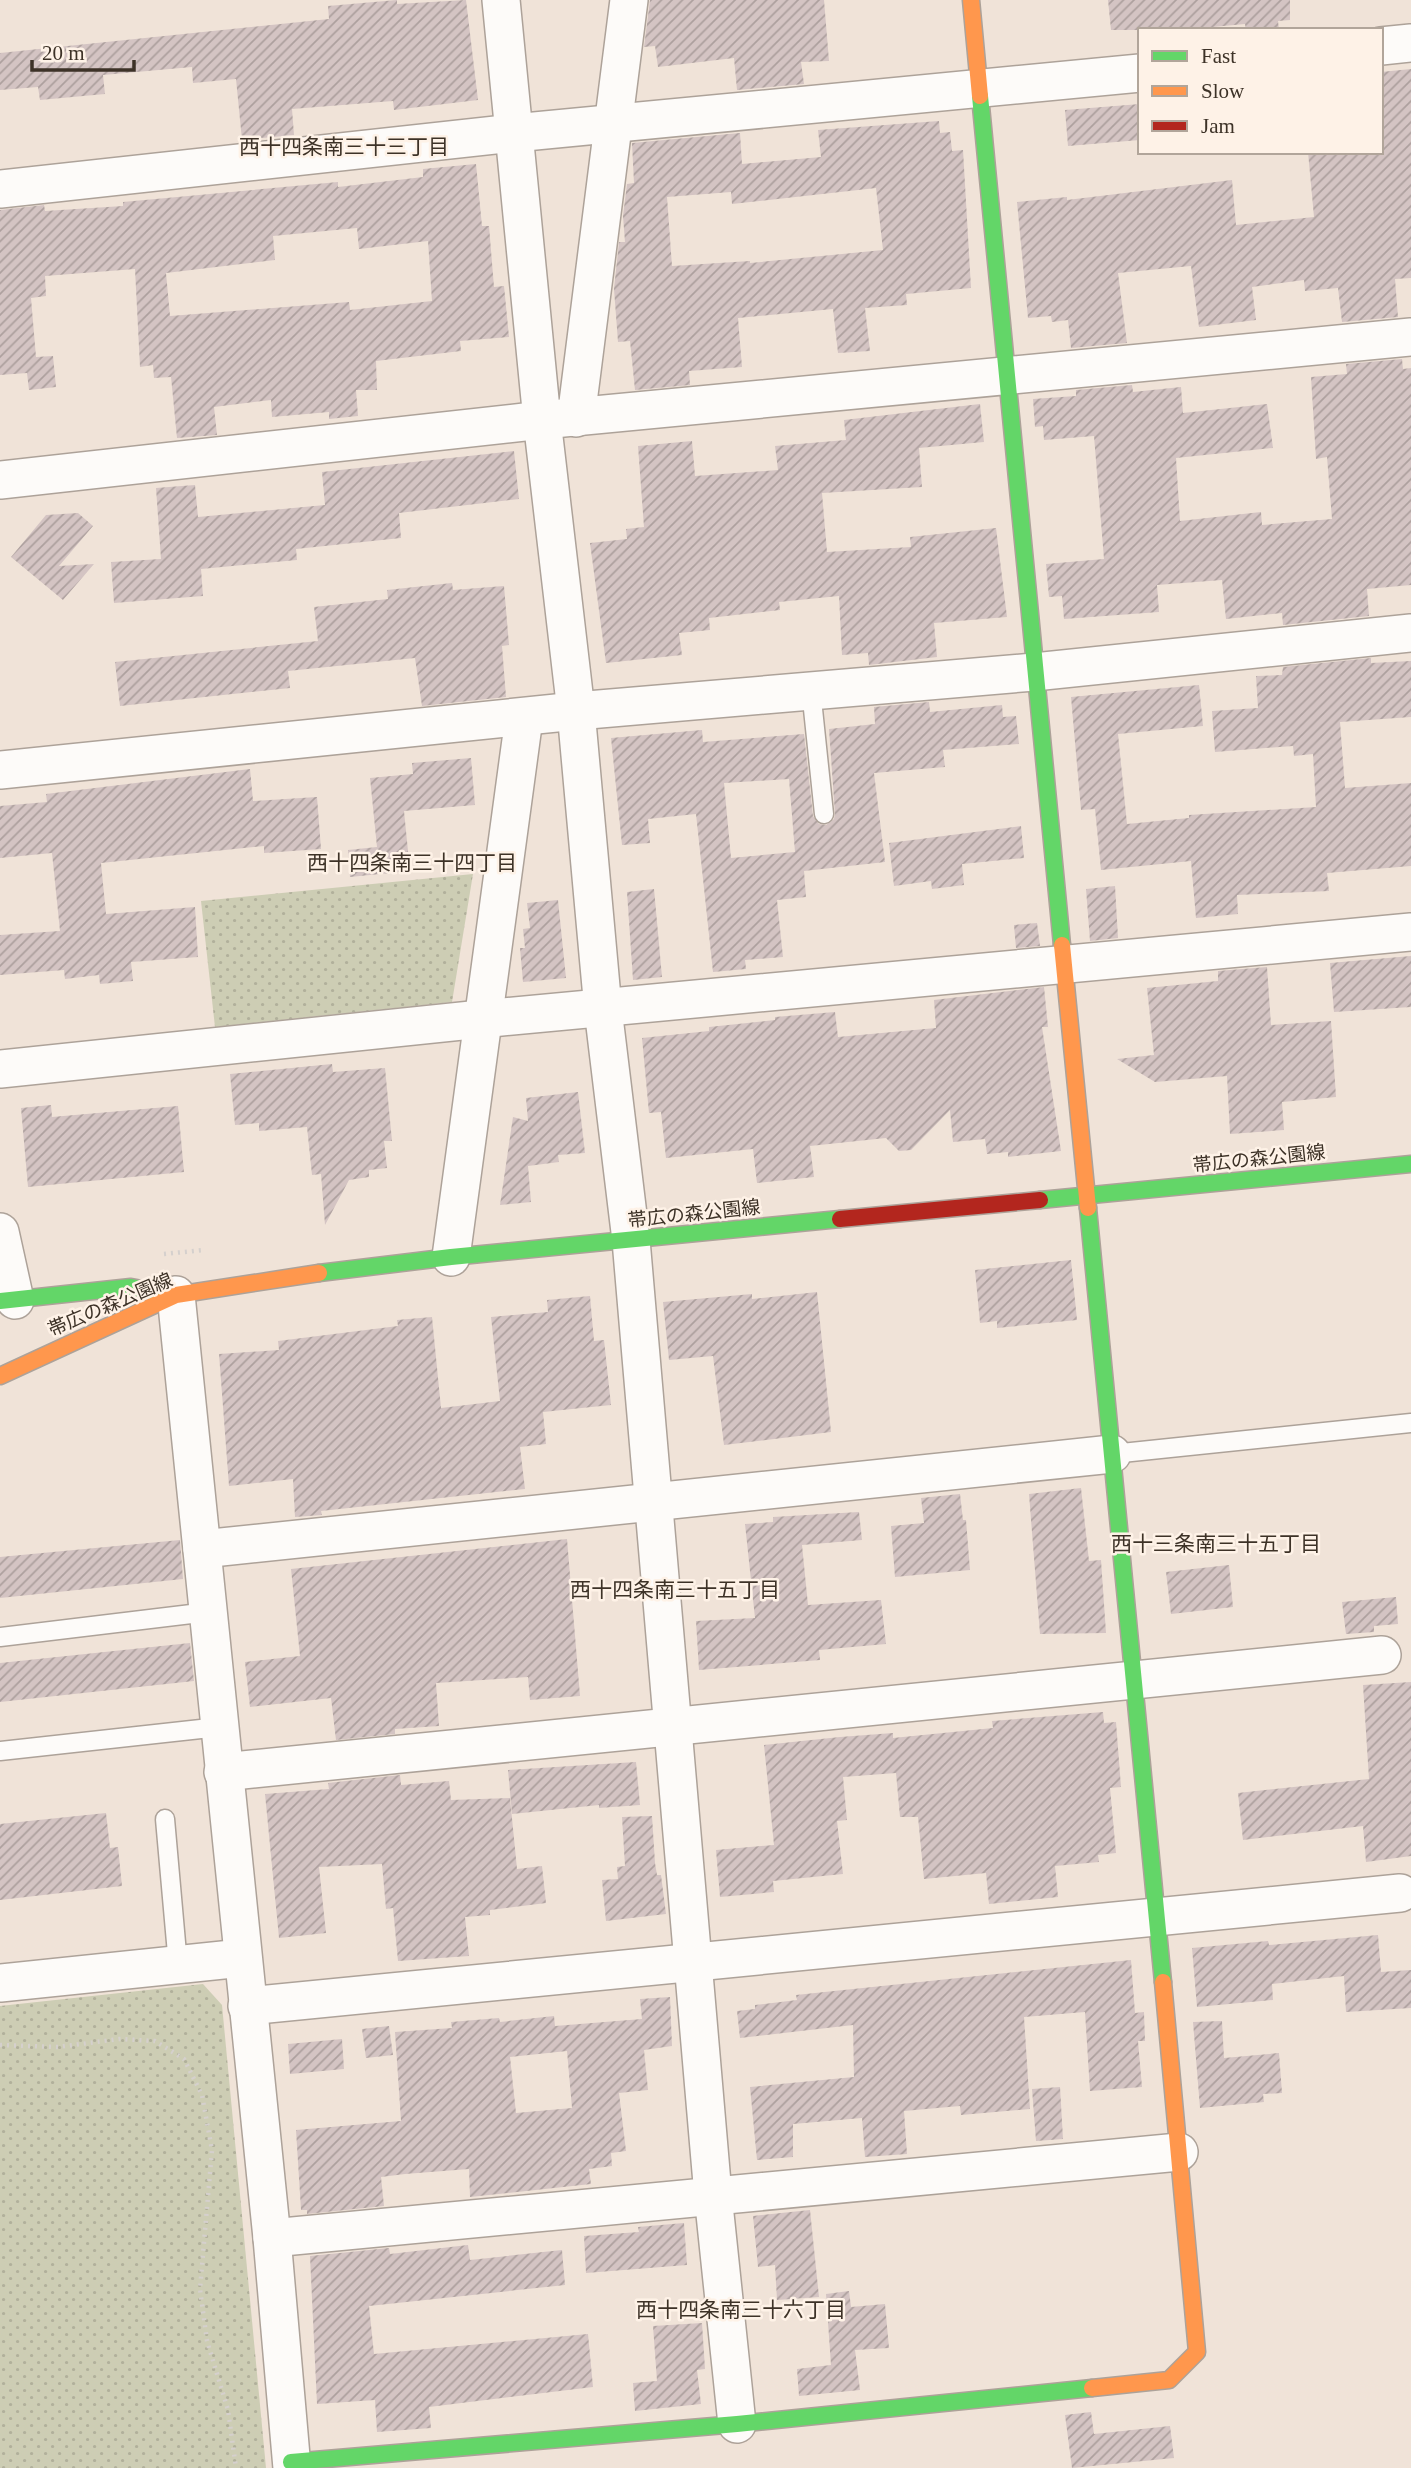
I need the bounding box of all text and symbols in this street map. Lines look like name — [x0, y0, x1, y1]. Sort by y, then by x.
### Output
scale bar — [32, 28, 133, 72]
legend — [1138, 28, 1383, 154]
text: 20 m — [42, 41, 85, 65]
text: Fast — [1201, 44, 1236, 68]
text: Slow — [1201, 79, 1245, 103]
text: Jam — [1201, 114, 1235, 138]
district label: 西十四条南三十三丁目 — [239, 135, 449, 159]
district label: 西十四条南三十四丁目 — [307, 851, 517, 875]
street label: 帯広の森公園線 — [1192, 1141, 1326, 1176]
street label: 帯広の森公園線 — [627, 1196, 761, 1231]
street label: 帯広の森公園線 — [45, 1269, 176, 1340]
district label: 西十三条南三十五丁目 — [1111, 1532, 1321, 1556]
district label: 西十四条南三十五丁目 — [570, 1578, 780, 1602]
district label: 西十四条南三十六丁目 — [636, 2298, 846, 2322]

